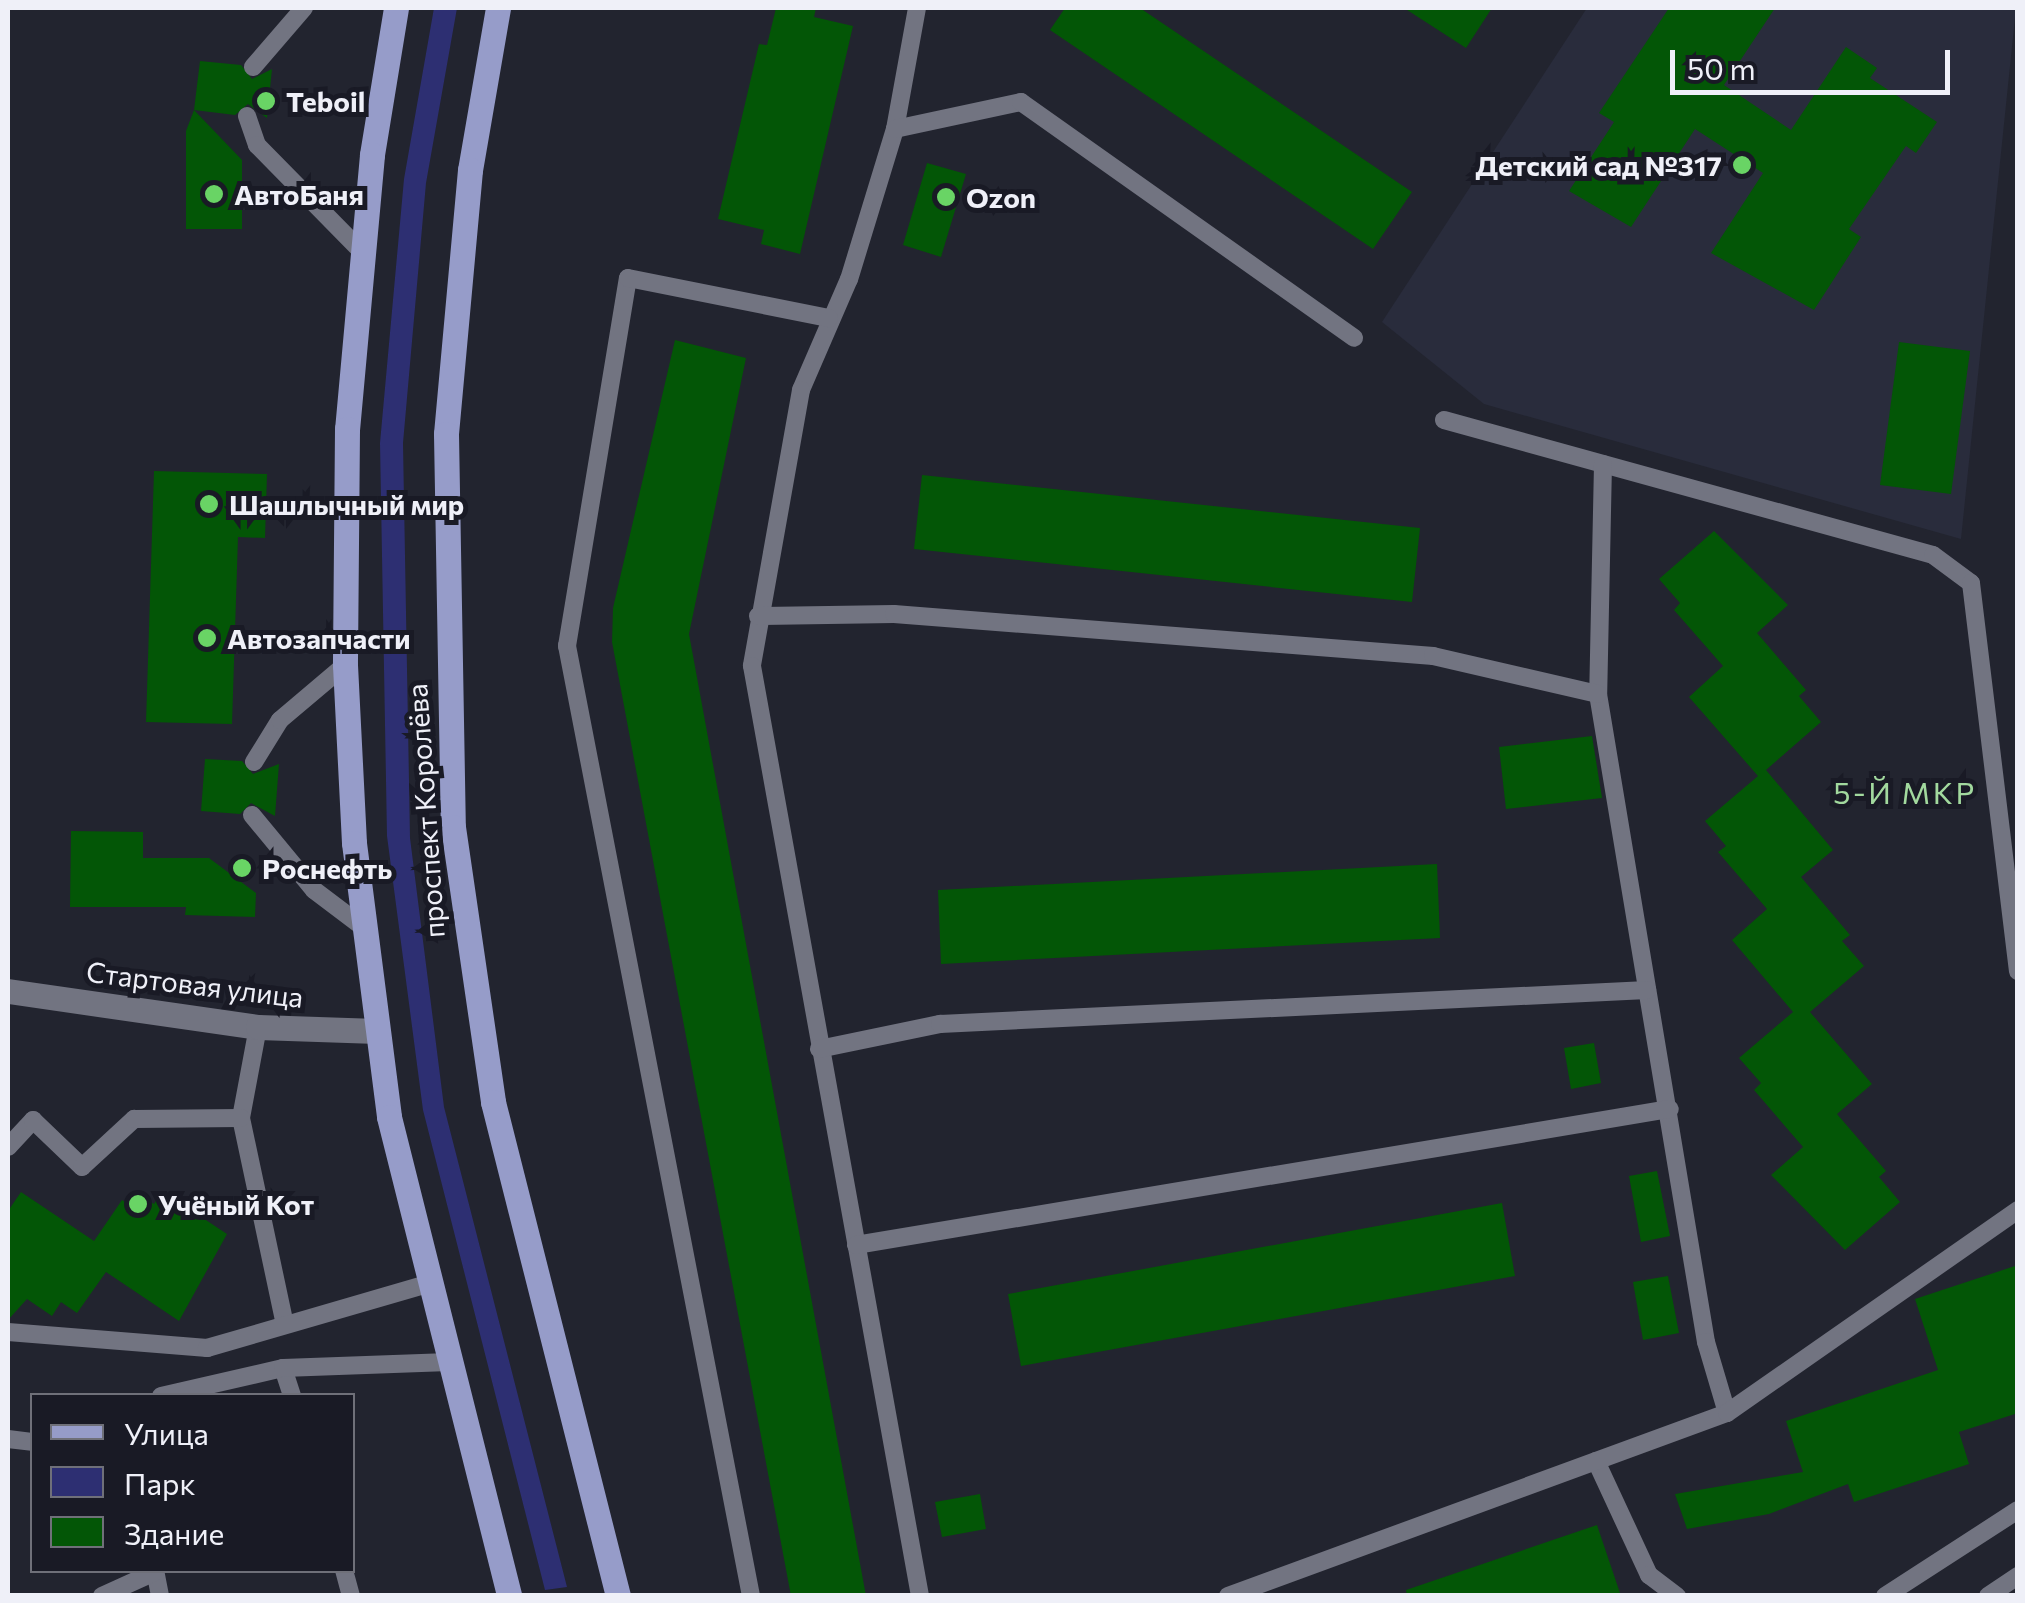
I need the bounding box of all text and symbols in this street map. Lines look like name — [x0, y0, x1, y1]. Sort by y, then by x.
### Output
scale bar — [1675, 30, 1955, 92]
text: 50 m — [1687, 49, 1756, 86]
place label: Teboil — [286, 84, 365, 118]
marker: Teboil — [255, 90, 277, 112]
place label: Детский сад №317 — [1476, 148, 1722, 182]
marker: Детский сад №317 — [1731, 154, 1753, 176]
place label: АвтоБаня — [234, 177, 364, 211]
place label: Ozon — [966, 180, 1036, 214]
marker: АвтоБаня — [203, 183, 225, 205]
marker: Ozon — [935, 186, 957, 208]
place label: Шашлычный мир — [229, 487, 464, 521]
marker: Шашлычный мир — [198, 493, 220, 515]
place label: Автозапчасти — [227, 621, 411, 655]
marker: Автозапчасти — [196, 627, 218, 649]
street label: проспект Королёва — [399, 683, 451, 939]
district label: 5-Й МКР — [1833, 774, 1977, 810]
place label: Роснефть — [262, 851, 392, 885]
marker: Роснефть — [231, 857, 253, 879]
street label: Стартовая улица — [85, 954, 305, 1014]
place label: Учёный Кот — [158, 1187, 314, 1221]
marker: Учёный Кот — [127, 1193, 149, 1215]
legend — [30, 1393, 355, 1573]
text: Улица — [124, 1414, 209, 1451]
text: Парк — [124, 1464, 196, 1501]
text: Здание — [124, 1514, 224, 1551]

